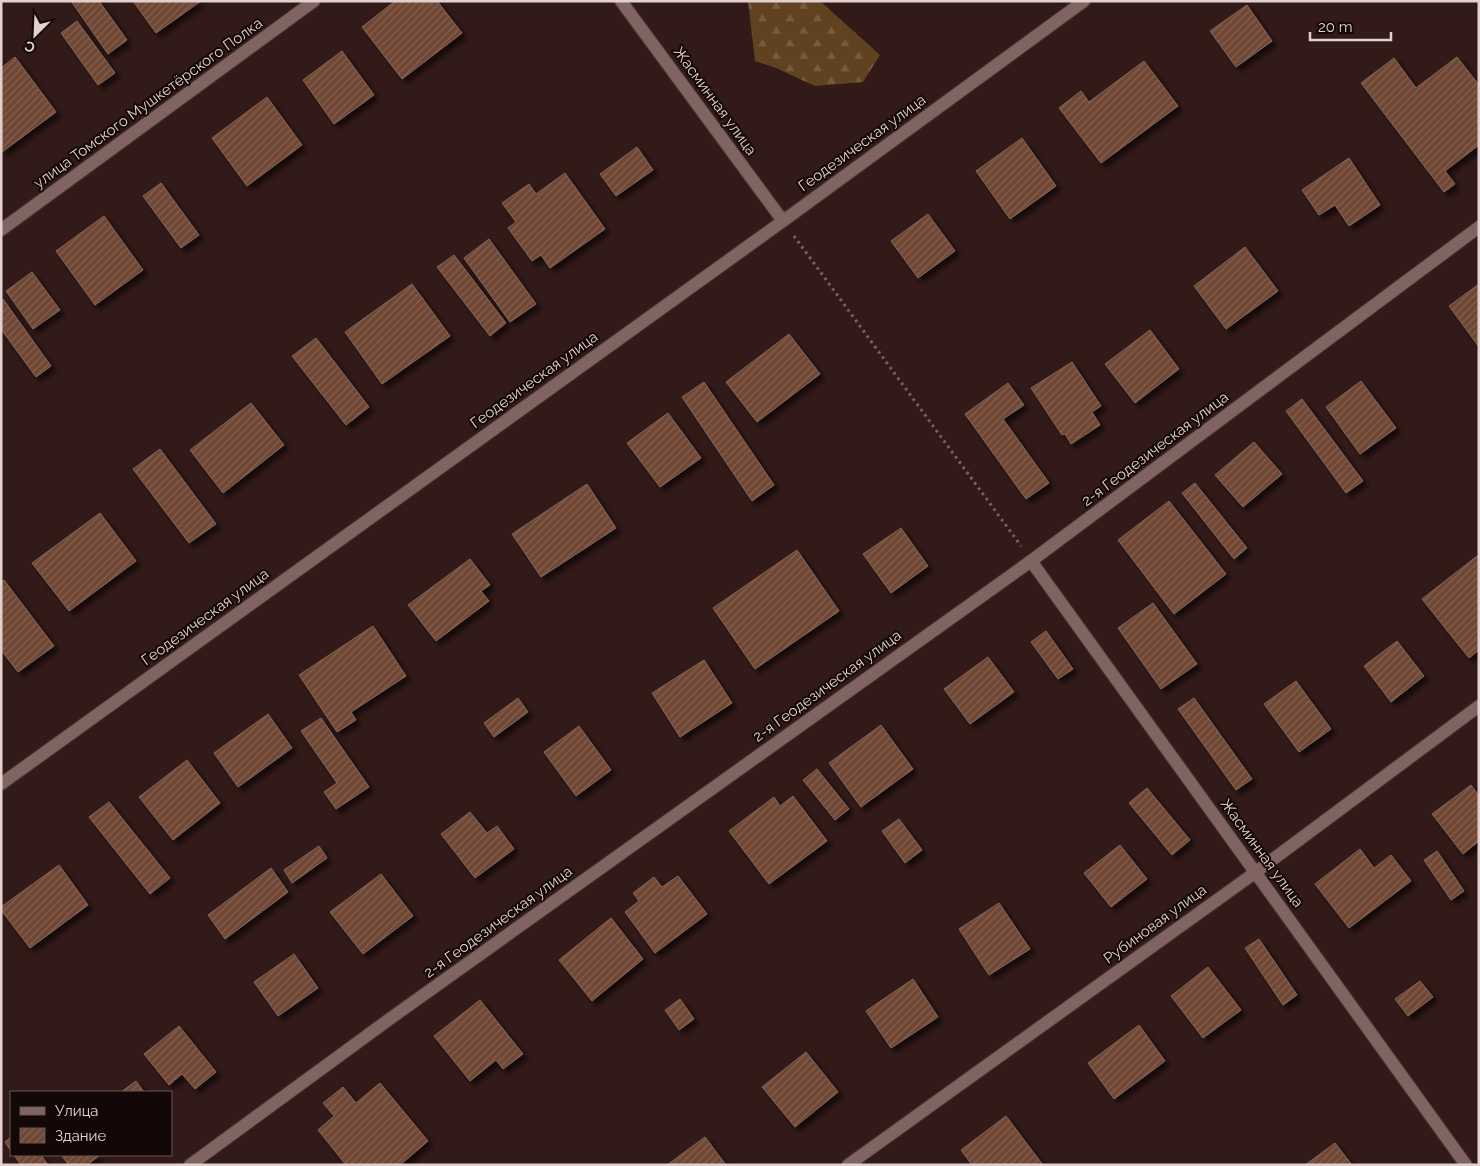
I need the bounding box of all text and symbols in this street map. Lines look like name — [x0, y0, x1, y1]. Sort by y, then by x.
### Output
north arrow — [10, 10, 60, 60]
scale bar — [1310, 10, 1391, 42]
street label: улица Томского Мушкетёрского Полка — [30, 14, 266, 192]
text: 20 m — [1318, 18, 1353, 36]
text: С — [22, 37, 37, 56]
street label: Жасминная улица — [670, 43, 760, 159]
street label: Геодезическая улица — [795, 91, 929, 195]
street label: Геодезическая улица — [467, 328, 601, 432]
street label: 2-я Геодезическая улица — [1078, 388, 1232, 510]
street label: Геодезическая улица — [138, 565, 272, 669]
street label: 2-я Геодезическая улица — [749, 626, 905, 746]
street label: Жасминная улица — [1217, 795, 1307, 911]
street label: 2-я Геодезическая улица — [420, 862, 576, 982]
street label: Рубиновая улица — [1100, 881, 1210, 967]
legend — [10, 1091, 172, 1156]
text: Улица — [55, 1102, 99, 1120]
text: Здание — [55, 1127, 107, 1145]

